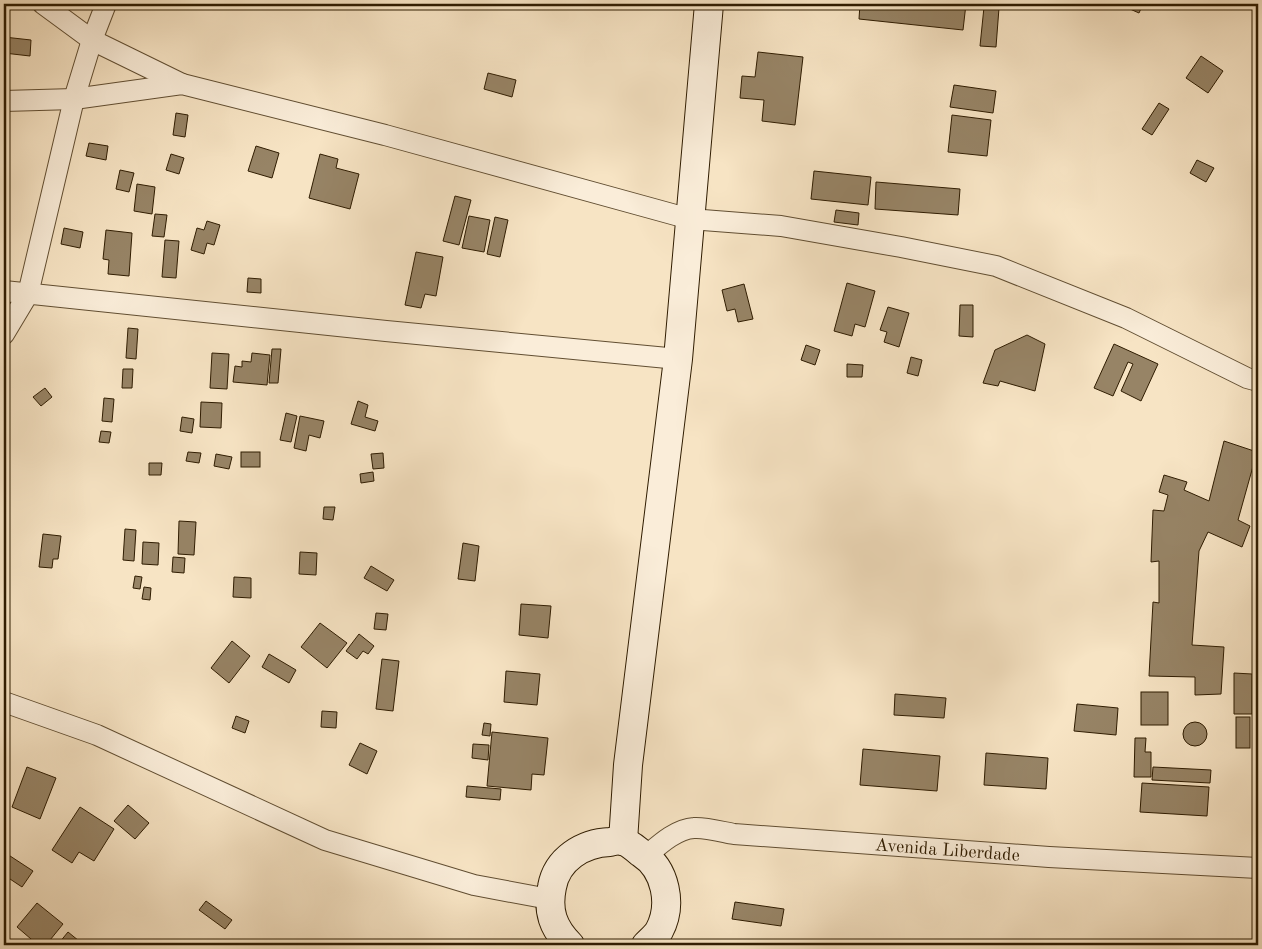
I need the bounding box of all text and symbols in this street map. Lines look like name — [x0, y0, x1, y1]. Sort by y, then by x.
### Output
street label: Avenida Liberdade — [874, 836, 1020, 865]

